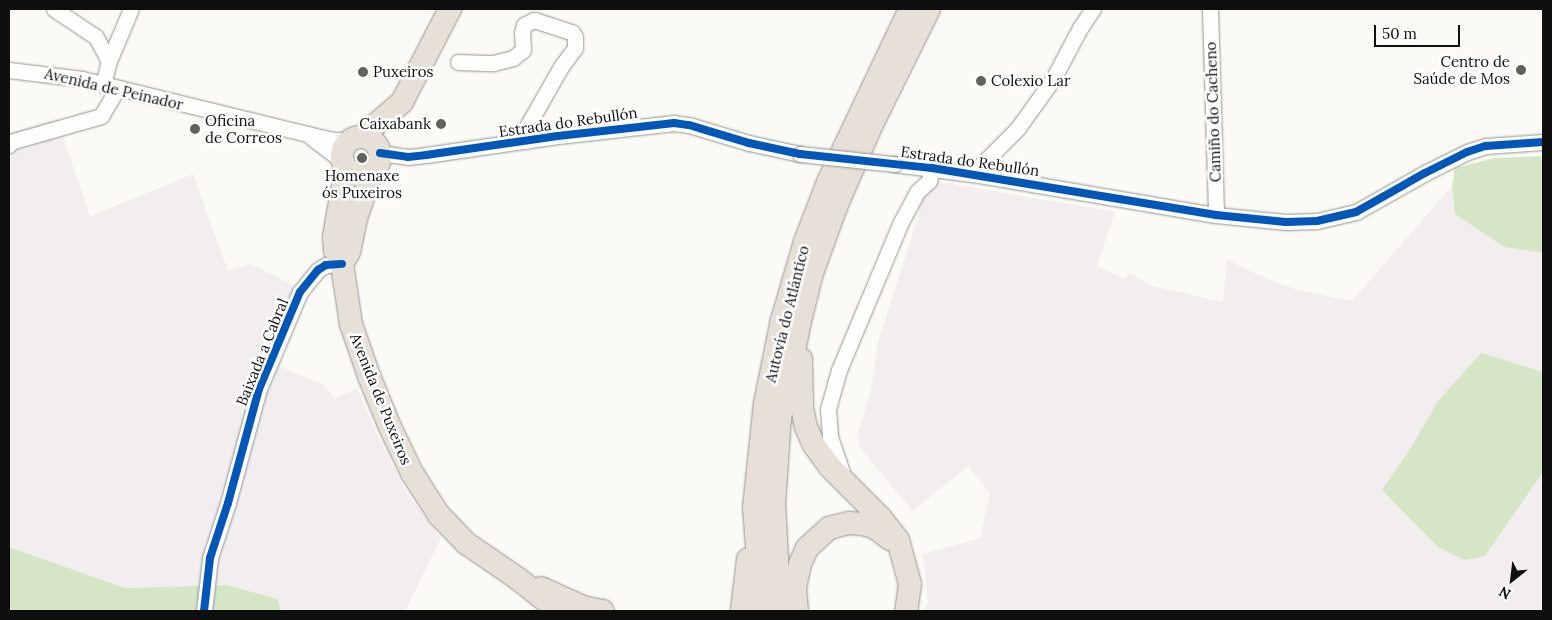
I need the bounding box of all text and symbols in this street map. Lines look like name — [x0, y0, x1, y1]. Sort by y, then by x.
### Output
scale bar — [1377, 15, 1463, 47]
text: 50 m — [1382, 24, 1417, 43]
street label: Camiño do Cacheno — [1202, 41, 1224, 183]
place label: Centro de Saúde de Mos — [1413, 52, 1510, 87]
place label: Puxeiros — [373, 63, 433, 81]
marker: Centro de Saúde de Mos — [1514, 63, 1528, 77]
street label: Avenida de Peinador — [43, 64, 185, 114]
marker: Puxeiros — [357, 66, 369, 78]
place label: Colexio Lar — [991, 72, 1071, 90]
marker: Colexio Lar — [975, 75, 987, 87]
street label: Estrada do Rebullón — [498, 103, 638, 141]
place label: Oficina de Correos — [205, 111, 282, 146]
place label: Caixabank — [359, 115, 431, 133]
marker: Caixabank — [435, 118, 447, 130]
marker: Oficina de Correos — [189, 123, 201, 135]
street label: Estrada do Rebullón — [900, 142, 1040, 180]
marker: Homenaxe ós Puxeiros — [356, 152, 368, 164]
place label: Homenaxe ós Puxeiros — [322, 166, 402, 201]
street label: Autovía do Atlántico — [761, 244, 813, 384]
street label: Baixada a Cabral — [232, 296, 292, 408]
street label: Avenida de Puxeiros — [346, 331, 416, 467]
north arrow — [1487, 555, 1537, 605]
text: N — [1496, 583, 1514, 604]

